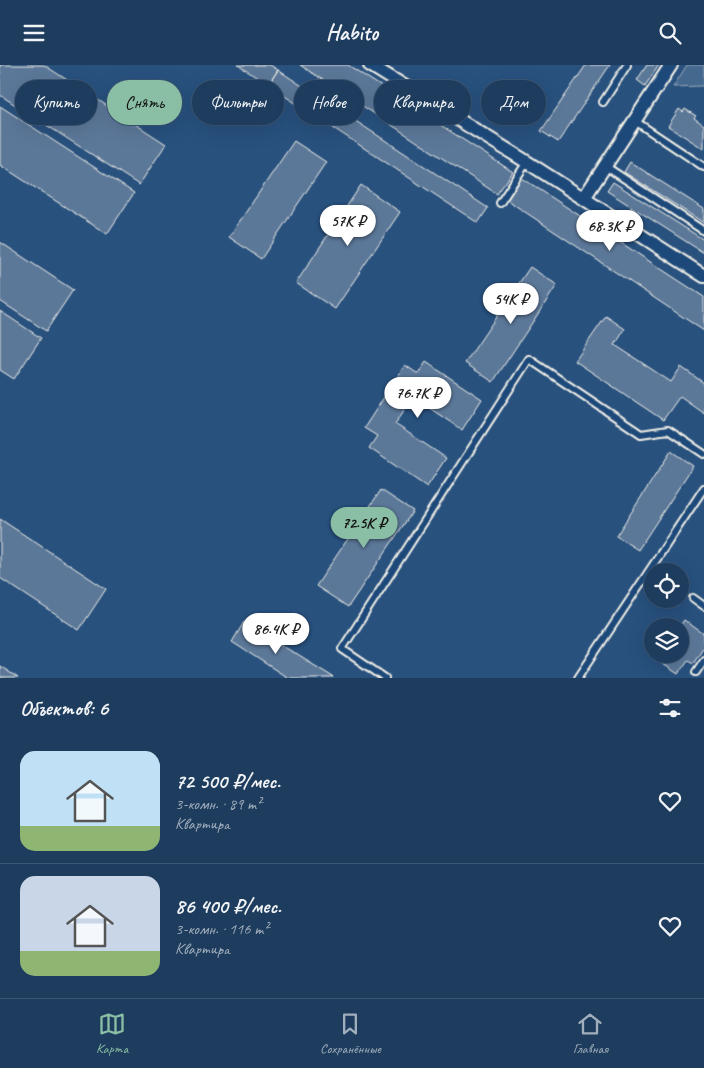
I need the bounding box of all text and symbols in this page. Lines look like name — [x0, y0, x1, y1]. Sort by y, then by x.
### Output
icon: menu — [20, 19, 48, 47]
text: Habito — [326, 19, 378, 47]
icon: search — [656, 19, 684, 47]
chip: Купить — [15, 80, 97, 125]
chip: Снять — [107, 80, 182, 125]
chip: Фильтры — [192, 80, 284, 125]
chip: Новое — [294, 80, 364, 125]
chip: Квартира — [374, 80, 471, 125]
chip: Дом — [481, 80, 546, 125]
pin: 57K ₽ — [313, 205, 383, 247]
pin: 68.3K ₽ — [564, 209, 656, 252]
text: 57K ₽ — [331, 211, 365, 231]
text: 68.3K ₽ — [587, 216, 633, 236]
pin: 54K ₽ — [476, 283, 546, 325]
text: 54K ₽ — [494, 289, 528, 309]
pin: 76.7K ₽ — [372, 377, 464, 419]
text: 76.7K ₽ — [395, 383, 441, 403]
pin: 72.5K ₽ — [318, 507, 410, 549]
text: 72.5K ₽ — [342, 513, 386, 533]
map controls — [644, 563, 689, 663]
button: locate — [644, 563, 689, 608]
pin: 86.4K ₽ — [230, 613, 322, 655]
button: layers — [644, 618, 689, 663]
text: 86.4K ₽ — [253, 619, 299, 639]
icon: filters — [656, 694, 684, 722]
text: Объектов: 6 — [20, 695, 108, 721]
text: 72 500 ₽/мес. — [175, 768, 280, 794]
icon: home — [60, 771, 120, 831]
icon: heart — [656, 787, 684, 815]
text: 3-комн. · 89 m² — [175, 794, 261, 814]
text: Квартира — [175, 814, 230, 834]
text: 86 400 ₽/мес. — [175, 893, 281, 919]
icon: home — [60, 896, 120, 956]
icon: heart — [656, 912, 684, 940]
text: 3-комн. · 116 m² — [175, 919, 268, 939]
text: Квартира — [175, 939, 230, 959]
tab: Карта — [96, 1010, 128, 1057]
tab: Сохранённые — [320, 1010, 381, 1057]
tab: Главная — [573, 1010, 608, 1057]

